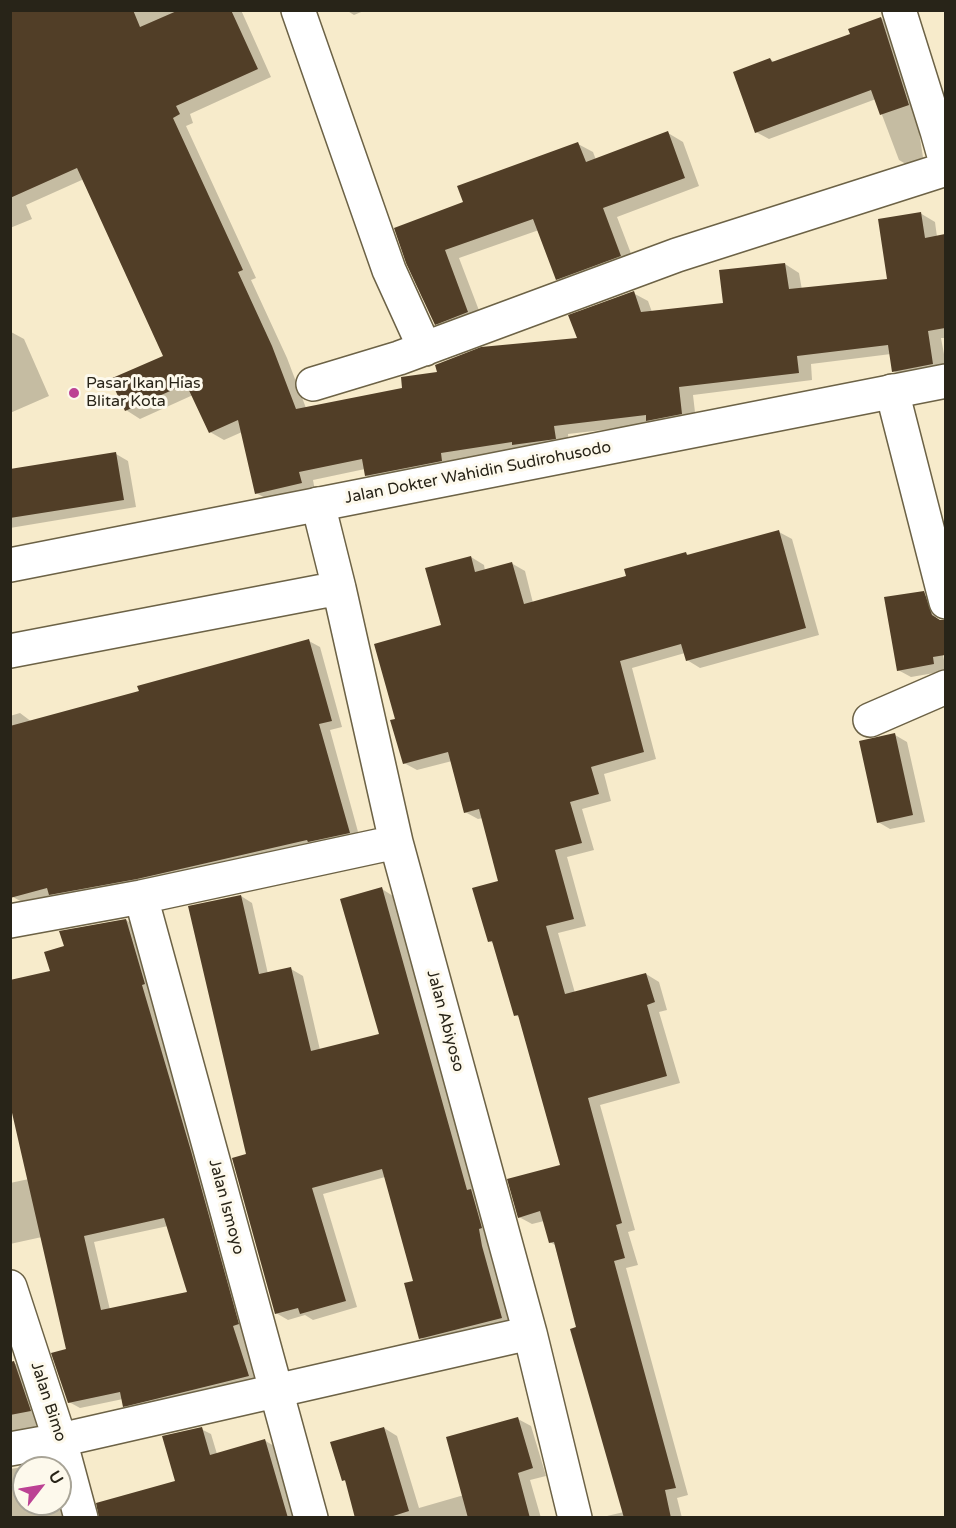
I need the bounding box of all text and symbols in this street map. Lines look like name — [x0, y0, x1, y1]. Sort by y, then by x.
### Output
place label: Pasar Ikan Hias Blitar Kota — [86, 374, 201, 412]
marker: Pasar Ikan Hias Blitar Kota — [67, 386, 81, 400]
street label: Jalan Dokter Wahidin Sudirohusodo — [343, 438, 613, 508]
street label: Jalan Abiyoso — [422, 968, 468, 1074]
street label: Jalan Ismoyo — [204, 1157, 248, 1257]
street label: Jalan Bimo — [26, 1360, 70, 1444]
north arrow — [12, 1456, 72, 1516]
text: U — [44, 1467, 67, 1488]

